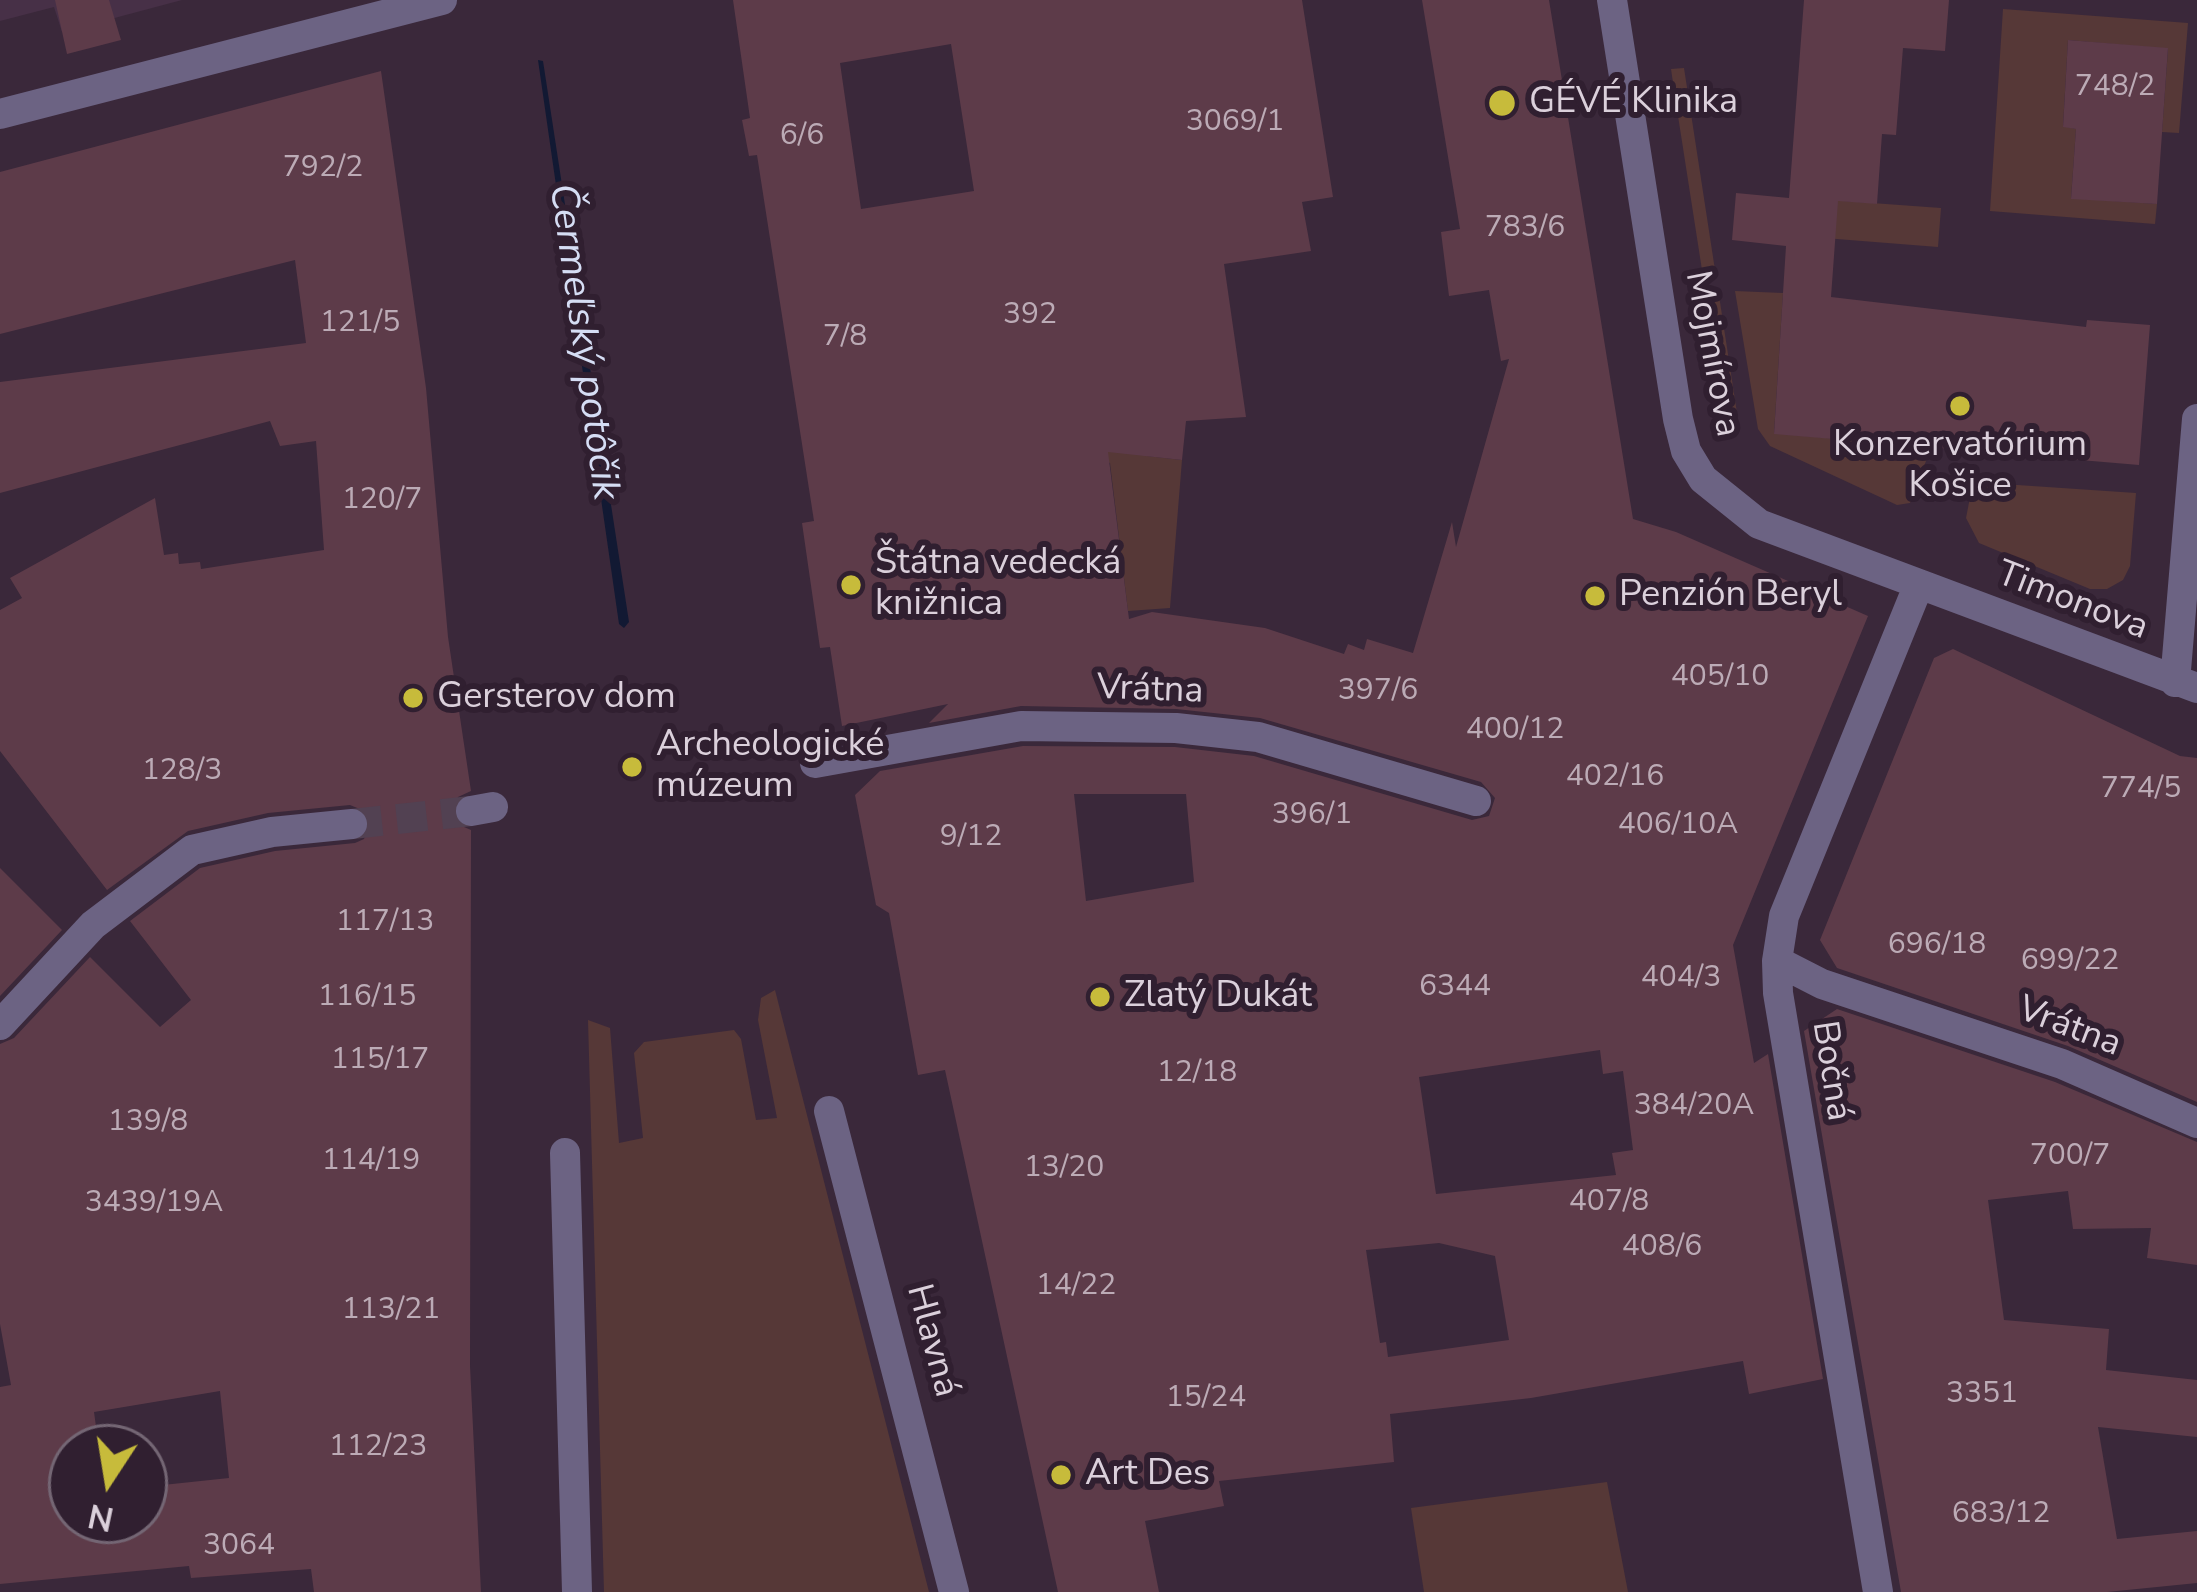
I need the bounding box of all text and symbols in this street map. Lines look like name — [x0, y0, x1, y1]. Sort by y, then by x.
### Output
house number: 748/2 — [2075, 70, 2155, 106]
place label: GÉVÉ Klinika — [1529, 81, 1738, 125]
marker: GÉVÉ Klinika — [1486, 87, 1518, 119]
house number: 3069/1 — [1186, 105, 1284, 141]
house number: 6/6 — [780, 119, 824, 155]
house number: 792/2 — [283, 151, 363, 187]
water label: Čermeľský potôčik — [537, 181, 627, 503]
house number: 783/6 — [1485, 211, 1565, 247]
street label: Mojmírova — [1674, 267, 1748, 441]
house number: 392 — [1003, 298, 1057, 334]
house number: 121/5 — [320, 306, 400, 342]
house number: 7/8 — [823, 320, 867, 356]
marker: Konzervatórium Košice — [1947, 393, 1973, 419]
place label: Konzervatórium Košice — [1833, 424, 2087, 509]
house number: 120/7 — [342, 483, 422, 519]
place label: Štátna vedecká knižnica — [875, 542, 1121, 627]
street label: Timonova — [1990, 553, 2154, 651]
marker: Štátna vedecká knižnica — [838, 572, 864, 598]
place label: Penzión Beryl — [1619, 574, 1842, 618]
marker: Penzión Beryl — [1582, 583, 1608, 609]
house number: 405/10 — [1671, 660, 1769, 696]
street label: Vrátna — [1096, 668, 1204, 714]
house number: 397/6 — [1338, 674, 1418, 710]
place label: Gersterov dom — [437, 676, 676, 720]
marker: Gersterov dom — [400, 685, 426, 711]
house number: 400/12 — [1466, 713, 1564, 749]
place label: Archeologické múzeum — [656, 724, 884, 809]
house number: 128/3 — [142, 754, 222, 790]
marker: Archeologické múzeum — [619, 754, 645, 780]
house number: 402/16 — [1566, 760, 1664, 796]
house number: 774/5 — [2101, 772, 2181, 808]
house number: 396/1 — [1272, 798, 1352, 834]
house number: 406/10A — [1618, 808, 1738, 844]
house number: 9/12 — [940, 820, 1002, 856]
house number: 117/13 — [336, 905, 434, 941]
house number: 696/18 — [1888, 928, 1986, 964]
house number: 699/22 — [2021, 944, 2119, 980]
house number: 404/3 — [1641, 961, 1721, 997]
house number: 6344 — [1419, 970, 1491, 1006]
place label: Zlatý Dukát — [1124, 975, 1312, 1019]
house number: 116/15 — [318, 980, 416, 1016]
marker: Zlatý Dukát — [1087, 984, 1113, 1010]
street label: Vrátna — [2011, 989, 2127, 1067]
street label: Bočná — [1801, 1018, 1859, 1124]
house number: 115/17 — [331, 1043, 429, 1079]
house number: 12/18 — [1157, 1056, 1237, 1092]
house number: 384/20A — [1634, 1089, 1754, 1125]
house number: 139/8 — [108, 1105, 188, 1141]
house number: 700/7 — [2030, 1139, 2110, 1175]
house number: 114/19 — [322, 1144, 420, 1180]
house number: 13/20 — [1024, 1151, 1104, 1187]
house number: 407/8 — [1569, 1185, 1649, 1221]
house number: 3439/19A — [85, 1186, 223, 1222]
house number: 408/6 — [1622, 1230, 1702, 1266]
house number: 14/22 — [1036, 1269, 1116, 1305]
street label: Hlavná — [895, 1280, 967, 1402]
house number: 113/21 — [342, 1293, 440, 1329]
house number: 3351 — [1946, 1377, 2018, 1413]
house number: 15/24 — [1166, 1381, 1246, 1417]
north arrow — [48, 1424, 168, 1544]
house number: 112/23 — [329, 1430, 427, 1466]
place label: Art Des — [1085, 1453, 1210, 1497]
marker: Art Des — [1048, 1462, 1074, 1488]
text: N — [84, 1492, 118, 1541]
house number: 683/12 — [1952, 1497, 2050, 1533]
house number: 3064 — [203, 1529, 275, 1565]

